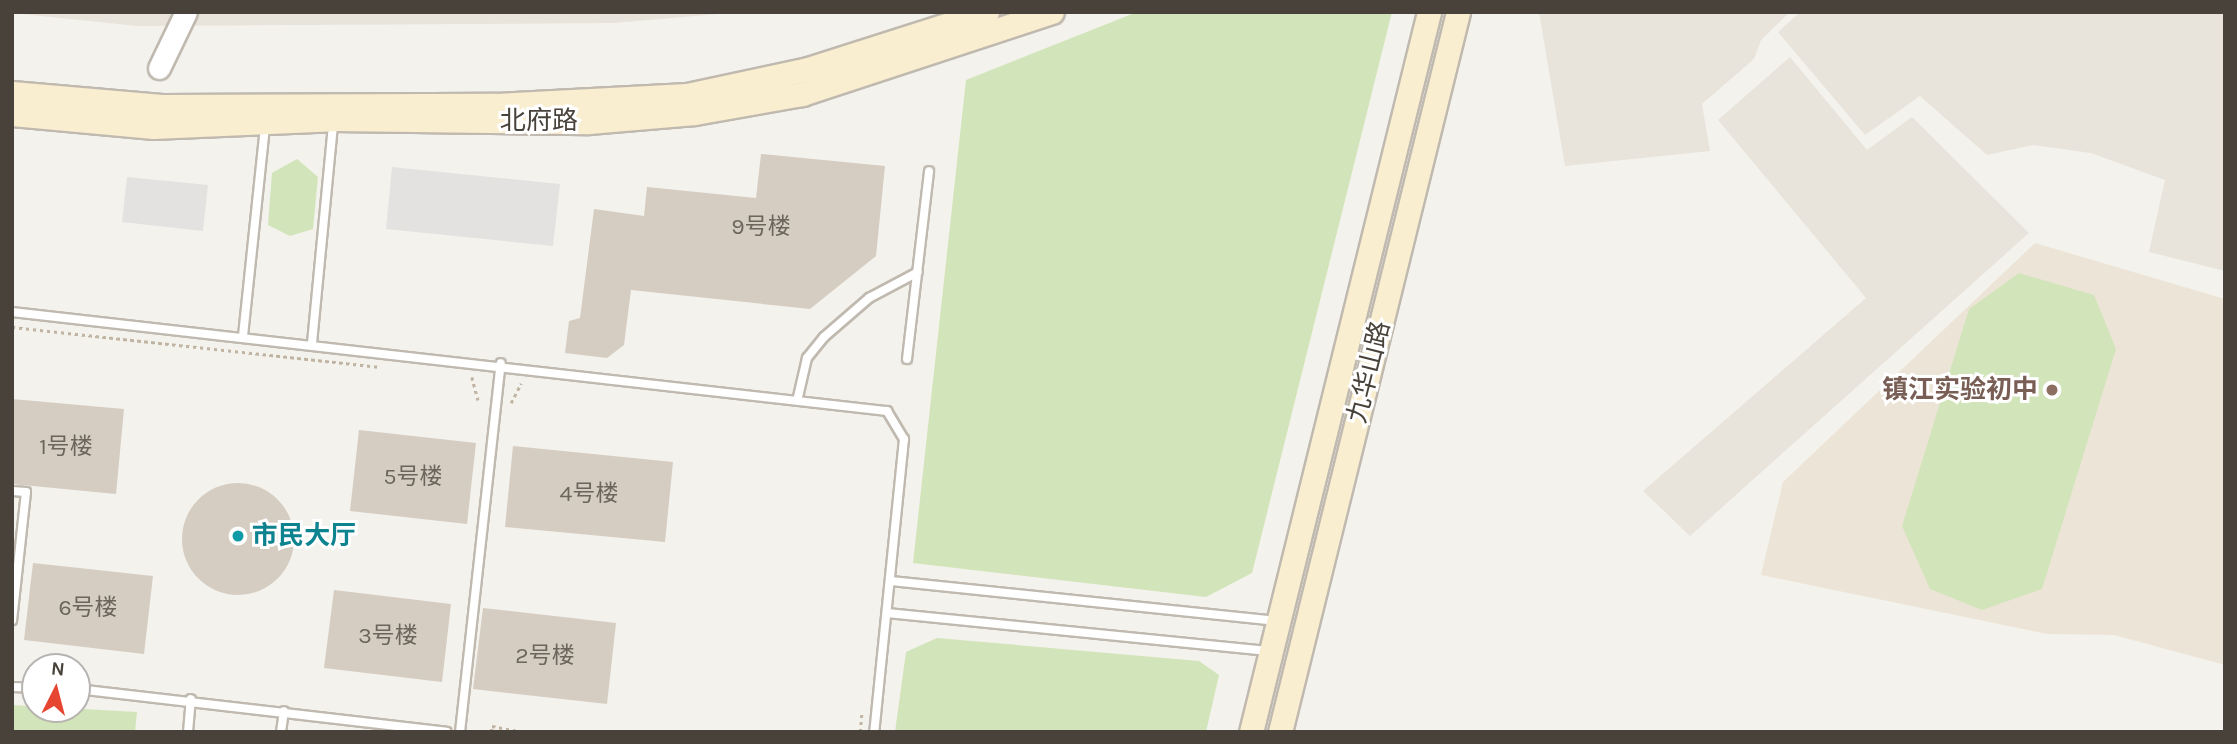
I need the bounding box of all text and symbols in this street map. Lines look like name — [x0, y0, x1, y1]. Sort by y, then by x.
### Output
street label: 北府路 — [500, 105, 578, 137]
house number: 9号楼 — [731, 213, 791, 241]
street label: 九华山路 — [1341, 318, 1397, 426]
place label: 镇江实验初中 — [1882, 374, 2038, 406]
marker: 镇江实验初中 — [2044, 382, 2060, 398]
house number: 1号楼 — [39, 433, 93, 461]
house number: 5号楼 — [384, 463, 442, 491]
house number: 4号楼 — [560, 480, 618, 508]
place label: 市民大厅 — [252, 520, 356, 552]
marker: 市民大厅 — [230, 528, 246, 544]
house number: 6号楼 — [58, 594, 118, 622]
house number: 3号楼 — [358, 622, 418, 650]
house number: 2号楼 — [515, 642, 575, 670]
north arrow — [21, 653, 91, 723]
text: N — [50, 657, 66, 681]

